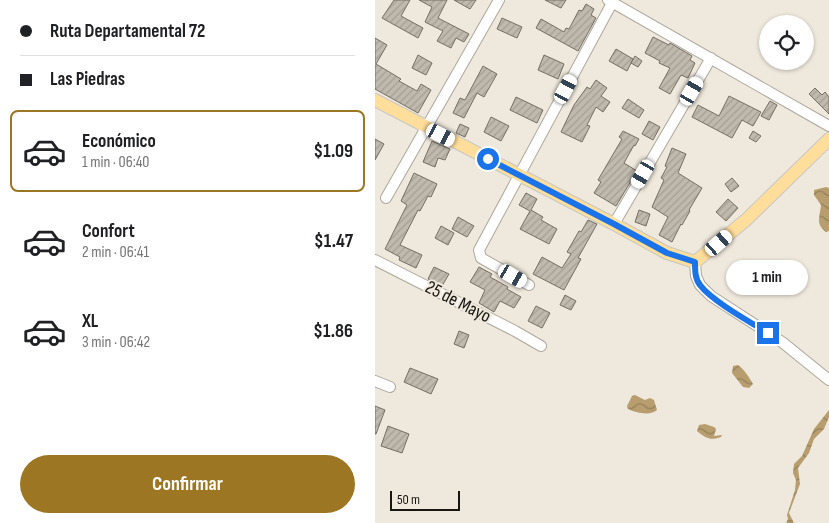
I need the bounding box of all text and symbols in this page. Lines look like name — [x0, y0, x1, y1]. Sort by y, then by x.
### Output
map controls — [759, 15, 814, 70]
button: locate — [759, 15, 814, 70]
text: Ruta Departamental 72 — [50, 20, 205, 43]
text: Las Piedras — [50, 68, 125, 91]
car — [552, 72, 579, 106]
car — [678, 74, 705, 108]
car — [424, 122, 457, 148]
icon: car — [22, 129, 67, 174]
text: Económico — [82, 130, 156, 153]
text: $1.09 — [313, 140, 353, 163]
route start — [477, 148, 499, 170]
text: 1 min · 06:40 — [82, 153, 150, 172]
car — [629, 157, 656, 191]
icon: car — [22, 219, 67, 264]
text: Confort — [82, 220, 135, 243]
car — [702, 227, 735, 259]
text: $1.47 — [314, 230, 353, 253]
text: 2 min · 06:41 — [82, 243, 149, 262]
callout: 1 min — [727, 260, 809, 296]
car — [496, 262, 529, 290]
text: 1 min — [752, 268, 782, 287]
street label: 25 de Mayo — [421, 276, 495, 328]
icon: car — [22, 309, 67, 354]
text: XL — [82, 310, 98, 333]
text: $1.86 — [313, 320, 353, 343]
route end — [757, 322, 779, 344]
text: 3 min · 06:42 — [82, 333, 150, 352]
button: Confirmar — [20, 455, 355, 513]
scale bar — [390, 488, 460, 511]
text: 50 m — [397, 491, 420, 508]

